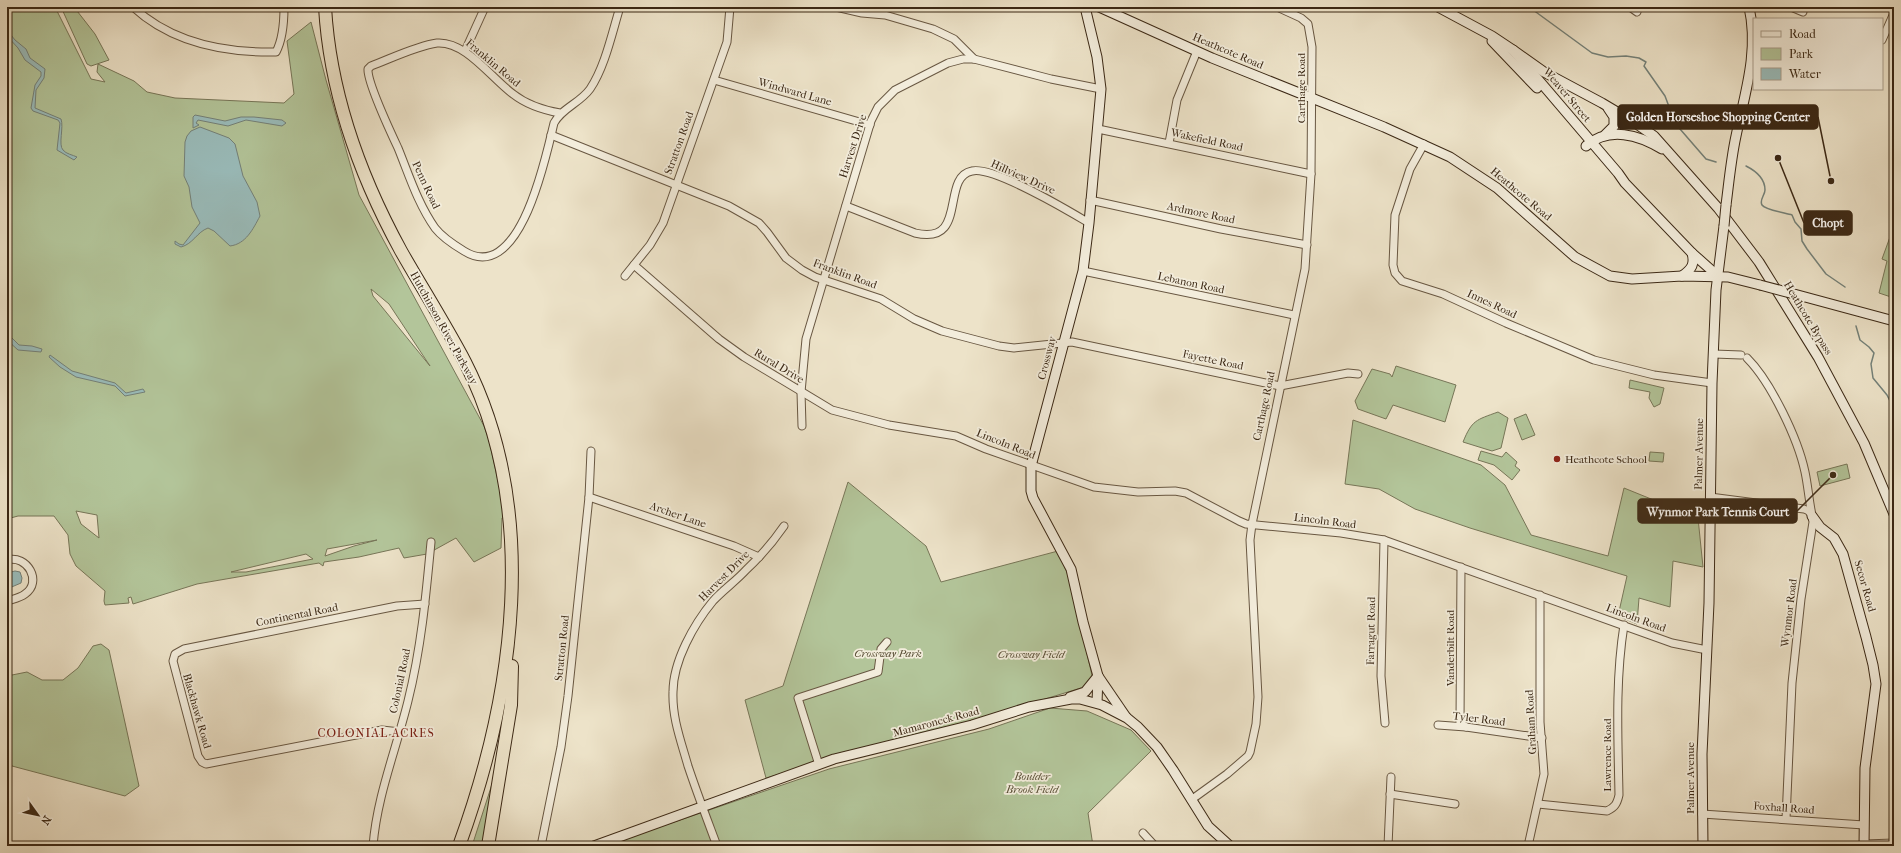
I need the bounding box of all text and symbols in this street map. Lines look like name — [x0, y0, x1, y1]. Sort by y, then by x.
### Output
legend — [1753, 18, 1883, 90]
text: Road — [1789, 27, 1816, 41]
street label: Heathcote Road — [1191, 30, 1266, 72]
street label: Franklin Road — [463, 36, 524, 90]
text: Park — [1789, 47, 1814, 61]
street label: Carthage Road — [1295, 52, 1308, 123]
street label: Weaver Street — [1540, 64, 1594, 125]
text: Water — [1788, 67, 1822, 81]
street label: Windward Lane — [756, 75, 834, 109]
callout: Golden Horseshoe Shopping Center — [1618, 105, 1818, 129]
street label: Stratton Road — [662, 109, 697, 176]
text: Golden Horseshoe Shopping Center — [1626, 110, 1811, 125]
street label: Harvest Drive — [837, 112, 870, 180]
street label: Wakefield Road — [1169, 126, 1245, 154]
street label: Hillview Drive — [989, 157, 1058, 197]
street label: Penn Road — [409, 159, 443, 212]
street label: Heathcote Road — [1488, 165, 1555, 224]
street label: Ardmore Road — [1165, 199, 1237, 227]
callout: Chopt — [1804, 211, 1852, 235]
text: Chopt — [1812, 216, 1845, 231]
street label: Franklin Road — [811, 256, 880, 292]
street label: Hutchinson River Parkway — [407, 269, 481, 388]
street label: Lebanon Road — [1156, 270, 1227, 297]
street label: Heathcote Bypass — [1781, 279, 1835, 357]
street label: Innes Road — [1465, 287, 1520, 322]
street label: Crossway — [1035, 334, 1059, 381]
street label: Rural Drive — [752, 346, 807, 386]
street label: Fayette Road — [1181, 347, 1246, 373]
street label: Carthage Road — [1250, 369, 1278, 442]
street label: Palmer Avenue — [1692, 417, 1706, 490]
street label: Lincoln Road — [974, 426, 1038, 462]
place label: Heathcote School — [1565, 453, 1647, 466]
marker: Heathcote School — [1552, 454, 1562, 464]
street label: Archer Lane — [647, 499, 708, 531]
callout: Wynmor Park Tennis Court — [1638, 499, 1797, 523]
text: Wynmor Park Tennis Court — [1646, 505, 1790, 520]
street label: Lincoln Road — [1293, 511, 1358, 531]
street label: Harvest Drive — [696, 548, 752, 604]
street label: Secor Road — [1851, 559, 1879, 614]
street label: Wynmor Road — [1778, 577, 1800, 649]
street label: Farragut Road — [1364, 596, 1378, 665]
street label: Continental Road — [255, 600, 340, 629]
street label: Lincoln Road — [1604, 601, 1669, 635]
street label: Vanderbilt Road — [1444, 609, 1457, 687]
street label: Stratton Road — [552, 614, 572, 681]
street label: Colonial Road — [387, 646, 413, 715]
park label: Crossway Park — [854, 647, 922, 660]
park label: Crossway Field — [998, 648, 1066, 661]
street label: Blackhawk Road — [180, 672, 214, 751]
street label: Graham Road — [1523, 688, 1539, 755]
street label: Mamaroneck Road — [892, 704, 981, 740]
street label: Tyler Road — [1452, 709, 1507, 729]
street label: Lawrence Road — [1601, 717, 1614, 792]
district label: COLONIAL ACRES — [317, 726, 435, 740]
street label: Palmer Avenue — [1684, 742, 1697, 814]
park label: Boulder Brook Field — [1005, 770, 1059, 796]
north arrow — [18, 795, 58, 835]
street label: Foxhall Road — [1753, 799, 1816, 817]
text: N — [38, 813, 54, 828]

